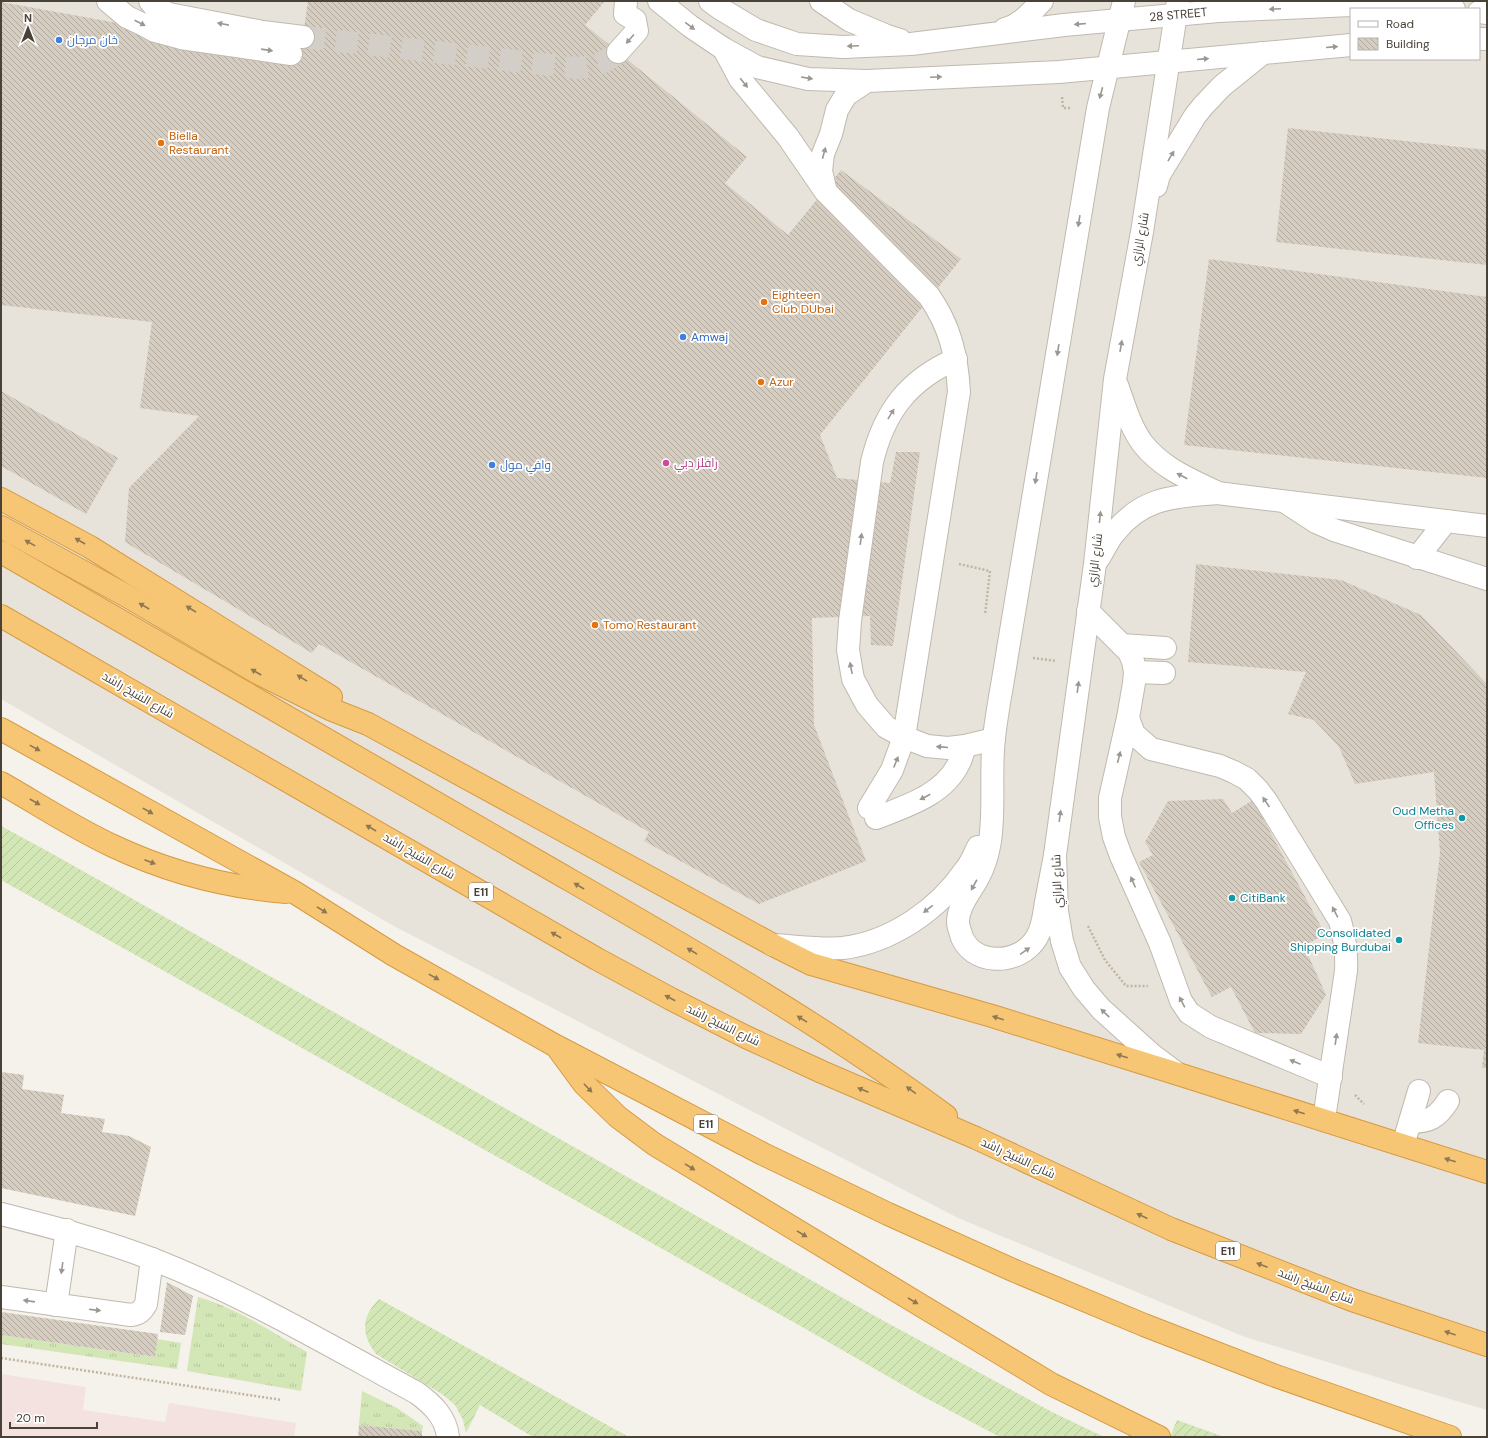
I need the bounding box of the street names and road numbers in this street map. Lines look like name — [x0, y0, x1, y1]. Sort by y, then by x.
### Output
street label: 28 STREET — [1149, 4, 1208, 25]
street label: شارع الرازي — [1127, 211, 1155, 267]
street label: شارع الرازي — [1084, 532, 1108, 588]
street label: شارع الشيخ راشد — [99, 668, 177, 722]
street label: شارع الشيخ راشد — [380, 829, 458, 883]
street label: شارع الرازي — [1048, 854, 1068, 908]
road number: E11 — [469, 883, 493, 901]
street label: شارع الشيخ راشد — [683, 1000, 763, 1050]
road number: E11 — [694, 1115, 718, 1133]
street label: شارع الشيخ راشد — [978, 1134, 1058, 1182]
road number: E11 — [1216, 1242, 1240, 1260]
street label: شارع الشيخ راشد — [1276, 1264, 1356, 1308]

